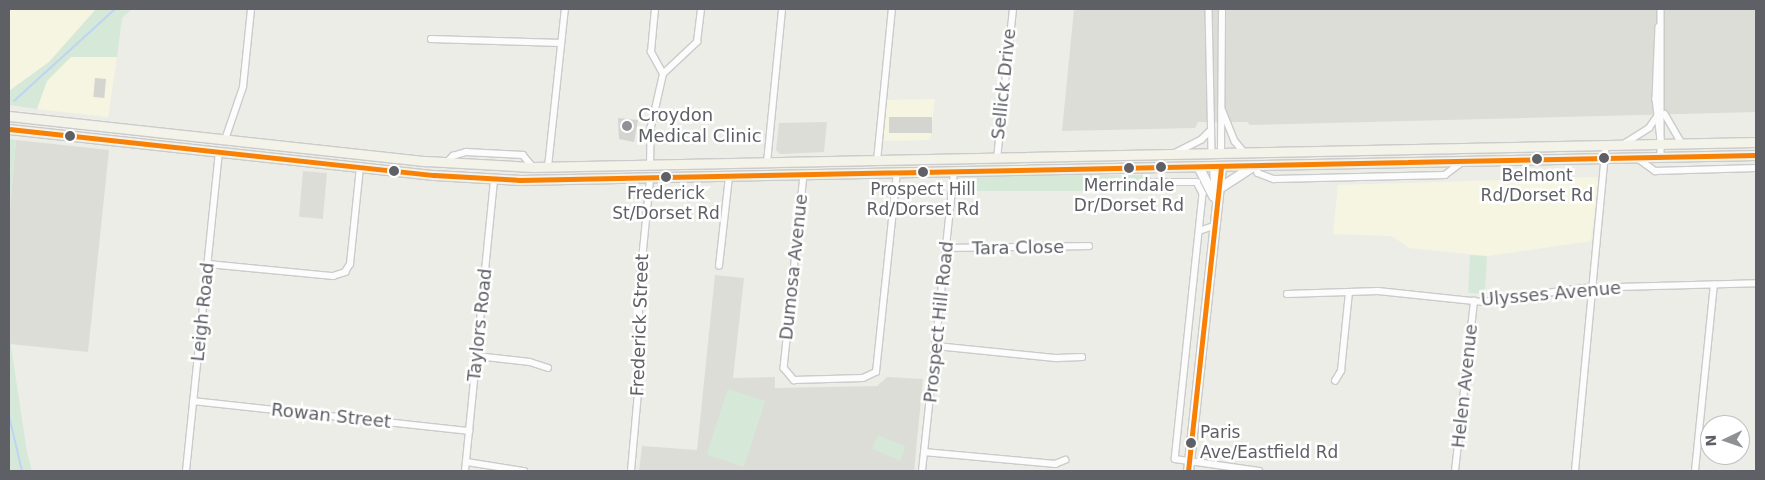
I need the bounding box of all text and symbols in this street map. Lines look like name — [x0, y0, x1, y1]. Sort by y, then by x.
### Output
street label: Sellick Drive — [987, 27, 1021, 141]
place label: Croydon Medical Clinic — [638, 105, 762, 148]
marker: Croydon Medical Clinic — [620, 119, 634, 133]
unlabelled marker — [65, 131, 75, 141]
unlabelled marker — [1599, 153, 1609, 163]
marker: Belmont Rd/Dorset Rd — [1532, 154, 1542, 164]
unlabelled marker — [1156, 162, 1166, 172]
marker: Merrindale Dr/Dorset Rd — [1124, 163, 1134, 173]
unlabelled marker — [389, 166, 399, 176]
place label: Belmont Rd/Dorset Rd — [1481, 166, 1593, 206]
marker: Prospect Hill Rd/Dorset Rd — [918, 167, 928, 177]
marker: Frederick St/Dorset Rd — [661, 172, 671, 182]
place label: Merrindale Dr/Dorset Rd — [1074, 176, 1184, 216]
place label: Prospect Hill Rd/Dorset Rd — [867, 180, 979, 220]
place label: Frederick St/Dorset Rd — [612, 184, 720, 224]
street label: Dumosa Avenue — [776, 193, 812, 341]
street label: Tara Close — [972, 236, 1064, 260]
street label: Prospect Hill Road — [920, 240, 958, 404]
street label: Frederick Street — [627, 253, 653, 397]
street label: Leigh Road — [187, 261, 219, 363]
street label: Taylors Road — [463, 267, 497, 383]
street label: Ulysses Avenue — [1480, 277, 1622, 311]
street label: Helen Avenue — [1448, 323, 1482, 449]
street label: Rowan Street — [270, 399, 392, 433]
north arrow — [1700, 415, 1750, 465]
place label: Paris Ave/Eastfield Rd — [1200, 423, 1338, 463]
text: N — [1703, 434, 1719, 447]
marker: Paris Ave/Eastfield Rd — [1186, 438, 1196, 448]

